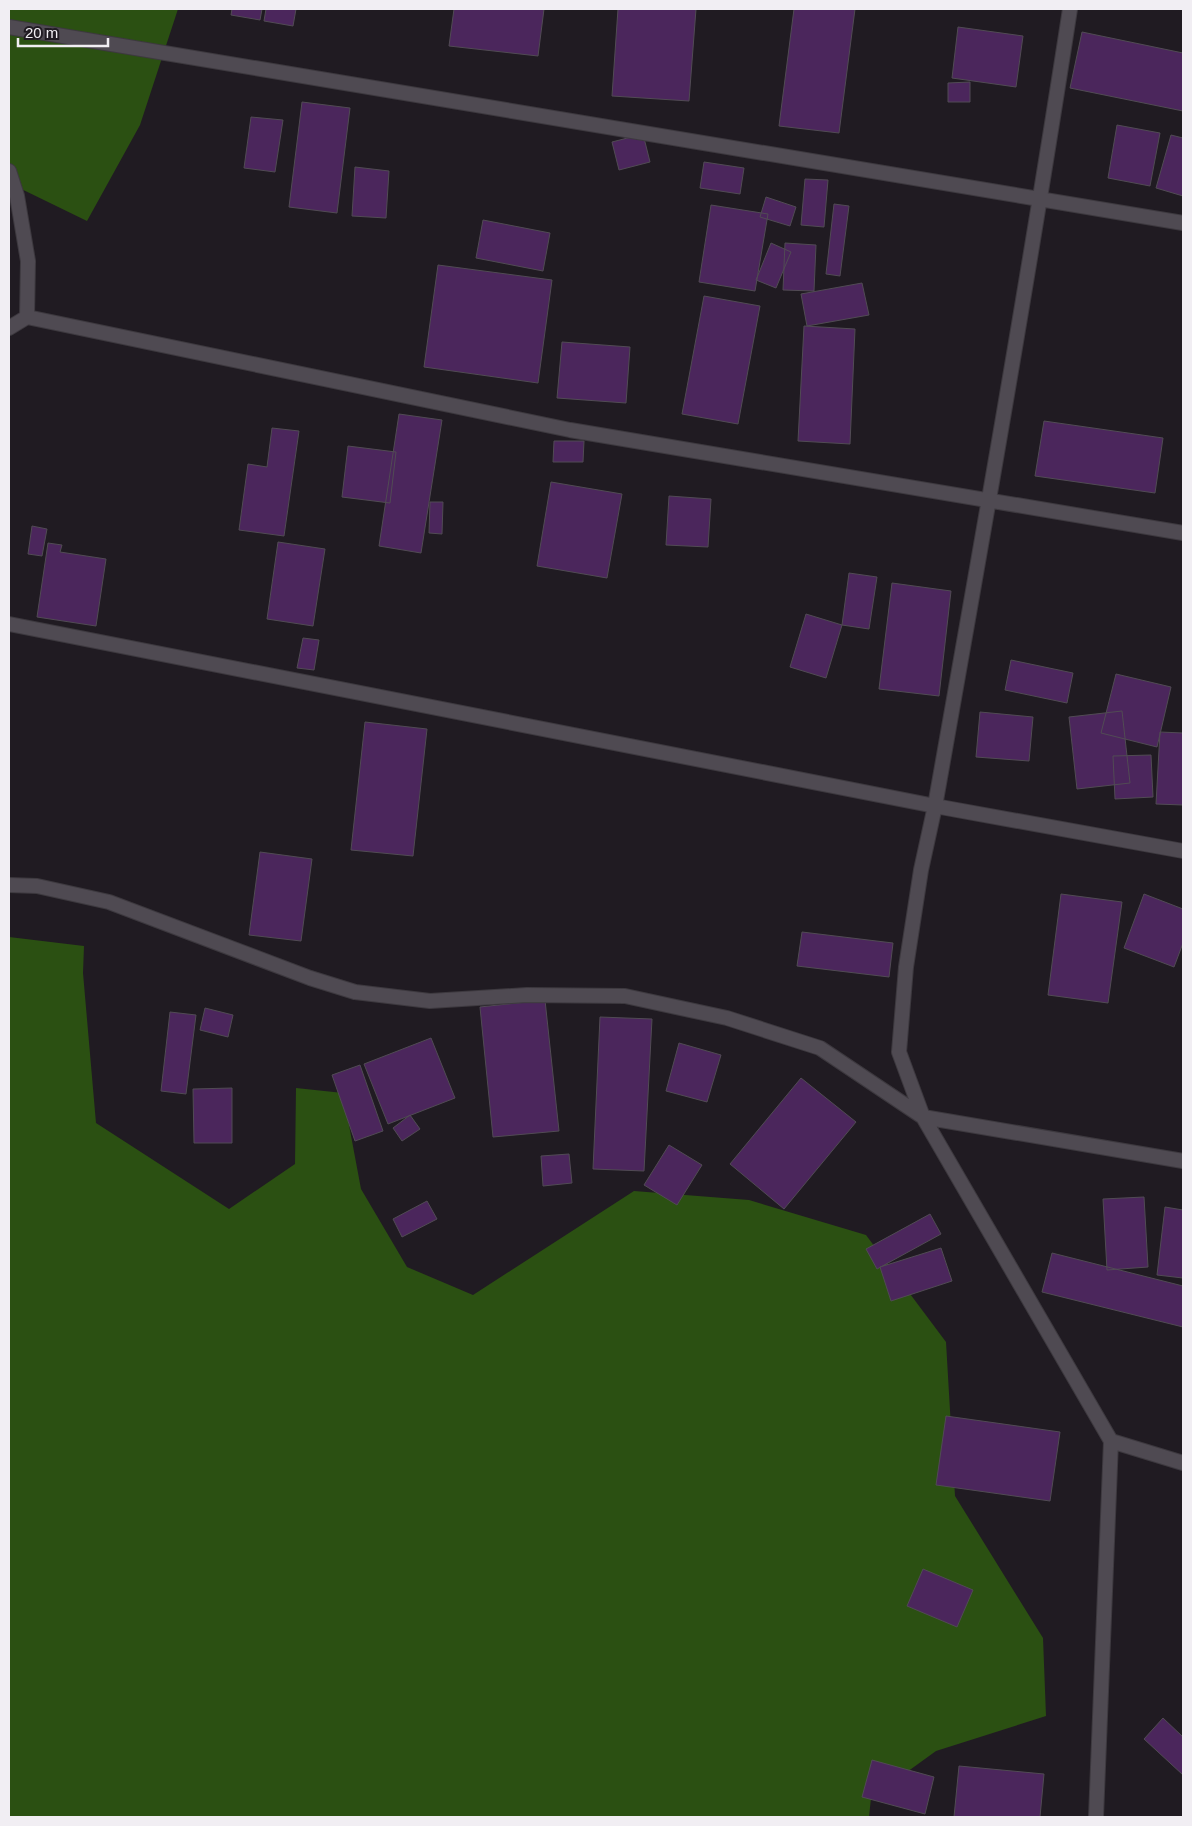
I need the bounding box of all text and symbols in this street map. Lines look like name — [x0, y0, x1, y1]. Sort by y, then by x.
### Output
scale bar — [18, 15, 108, 47]
text: 20 m — [25, 24, 58, 41]

